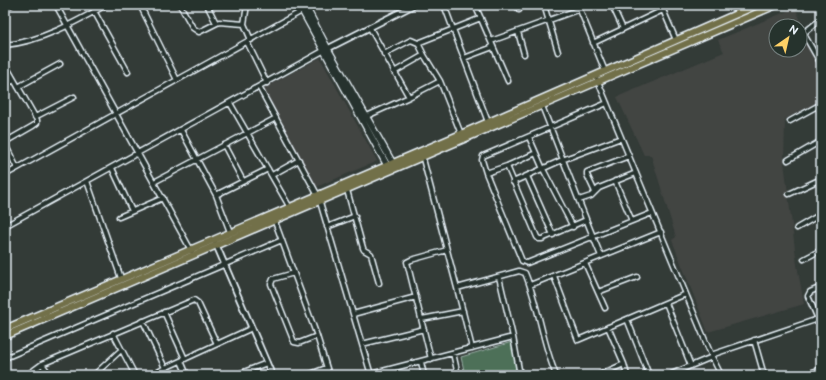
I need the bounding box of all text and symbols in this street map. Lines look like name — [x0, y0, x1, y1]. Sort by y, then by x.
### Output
north arrow — [768, 18, 808, 58]
text: N — [786, 22, 800, 38]

